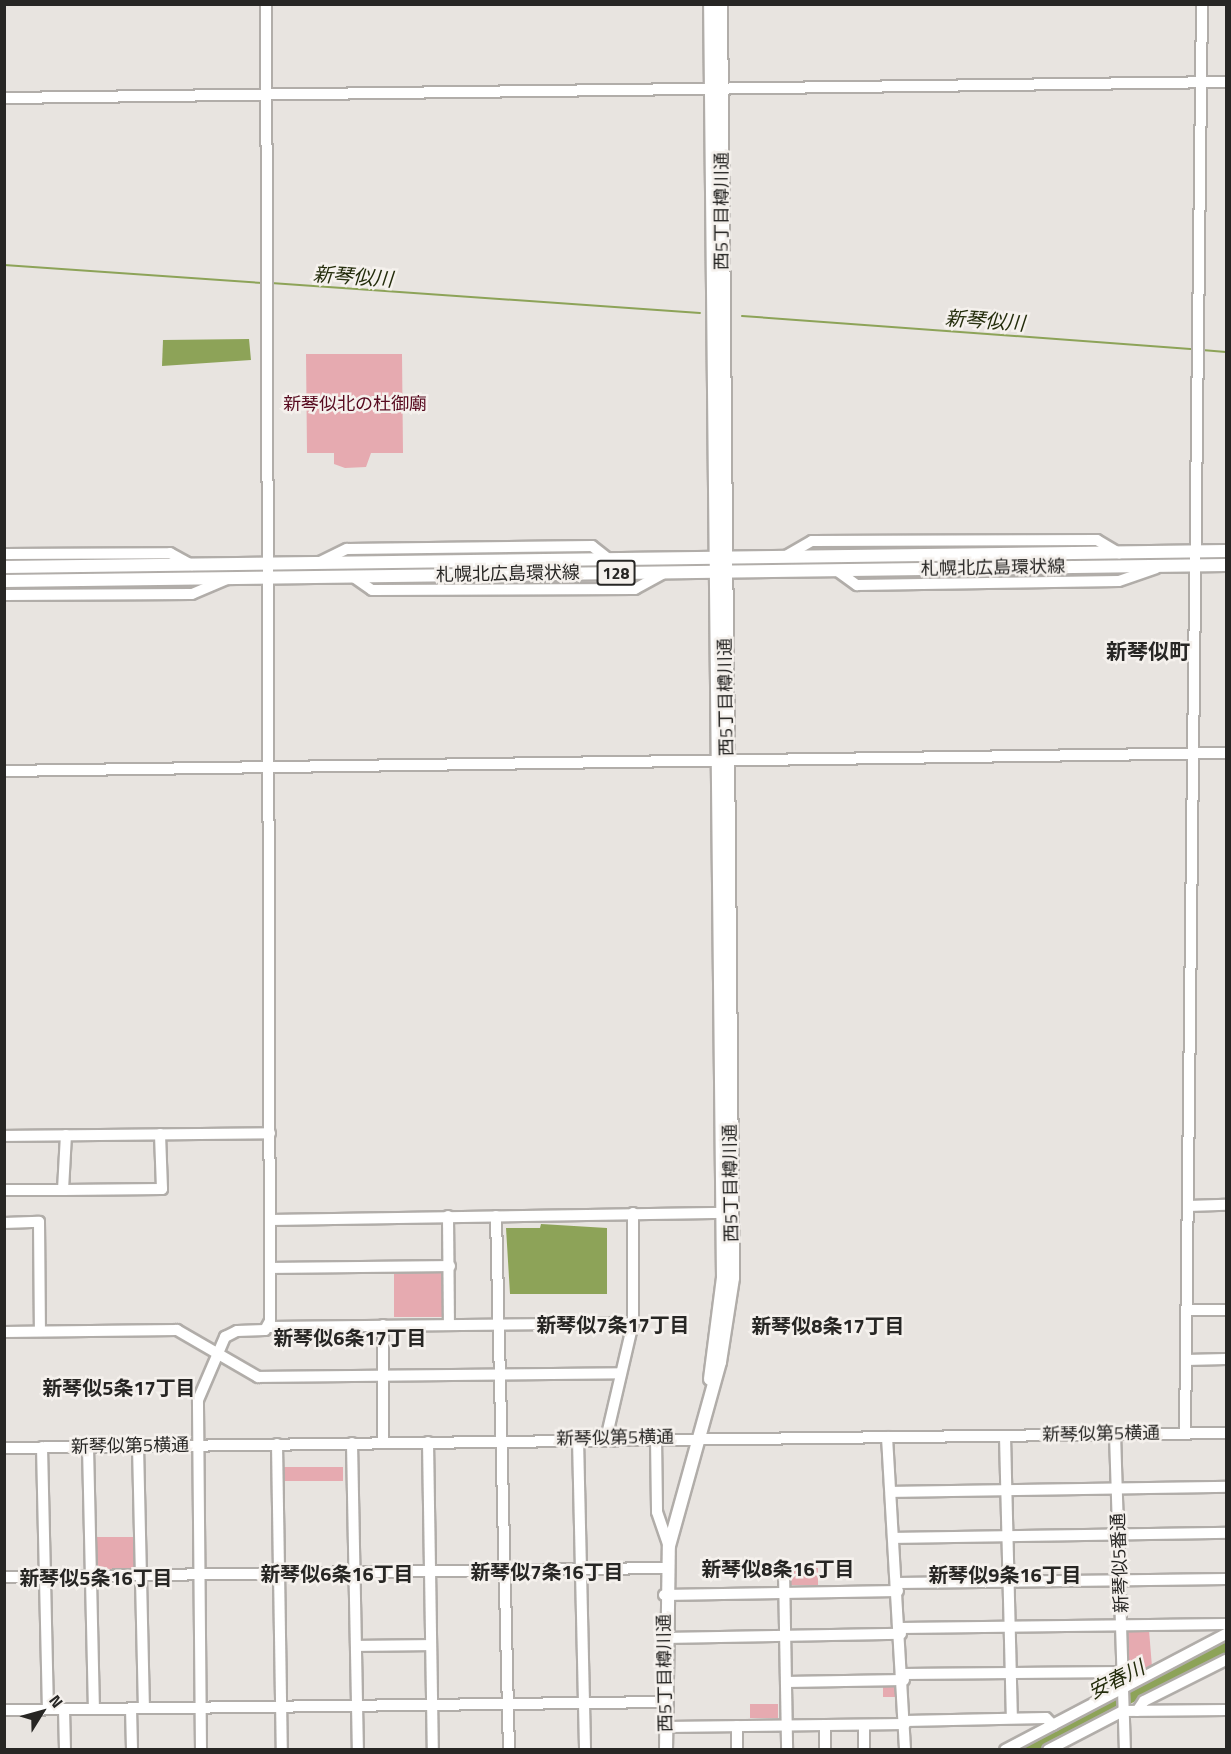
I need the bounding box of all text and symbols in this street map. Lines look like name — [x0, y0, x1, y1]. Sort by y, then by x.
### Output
street label: 西5丁目樽川通 — [711, 152, 733, 270]
water label: 新琴似川 — [312, 261, 394, 291]
water label: 新琴似川 — [944, 305, 1026, 335]
park label: 新琴似北の杜御廟 — [283, 393, 427, 415]
street label: 札幌北広島環状線 — [921, 556, 1065, 580]
road number: 128 — [596, 560, 636, 586]
street label: 札幌北広島環状線 — [436, 562, 580, 586]
street label: 西5丁目樽川通 — [714, 638, 738, 756]
district label: 新琴似町 — [1106, 638, 1190, 664]
street label: 西5丁目樽川通 — [719, 1124, 743, 1242]
district label: 新琴似7条17丁目 — [536, 1312, 690, 1336]
district label: 新琴似8条17丁目 — [751, 1313, 905, 1337]
district label: 新琴似6条17丁目 — [273, 1325, 427, 1349]
district label: 新琴似5条17丁目 — [42, 1375, 196, 1399]
street label: 新琴似第5横通 — [1042, 1422, 1160, 1446]
street label: 新琴似第5横通 — [556, 1426, 674, 1450]
street label: 新琴似第5横通 — [71, 1434, 189, 1458]
street label: 新琴似5番通 — [1107, 1513, 1133, 1613]
district label: 新琴似8条16丁目 — [701, 1556, 855, 1580]
district label: 新琴似7条16丁目 — [470, 1559, 624, 1583]
district label: 新琴似6条16丁目 — [260, 1561, 414, 1585]
district label: 新琴似9条16丁目 — [928, 1562, 1082, 1586]
district label: 新琴似5条16丁目 — [19, 1565, 173, 1589]
street label: 西5丁目樽川通 — [653, 1614, 677, 1732]
water label: 安春川 — [1084, 1655, 1148, 1703]
north arrow — [12, 1682, 72, 1742]
text: N — [43, 1690, 69, 1713]

